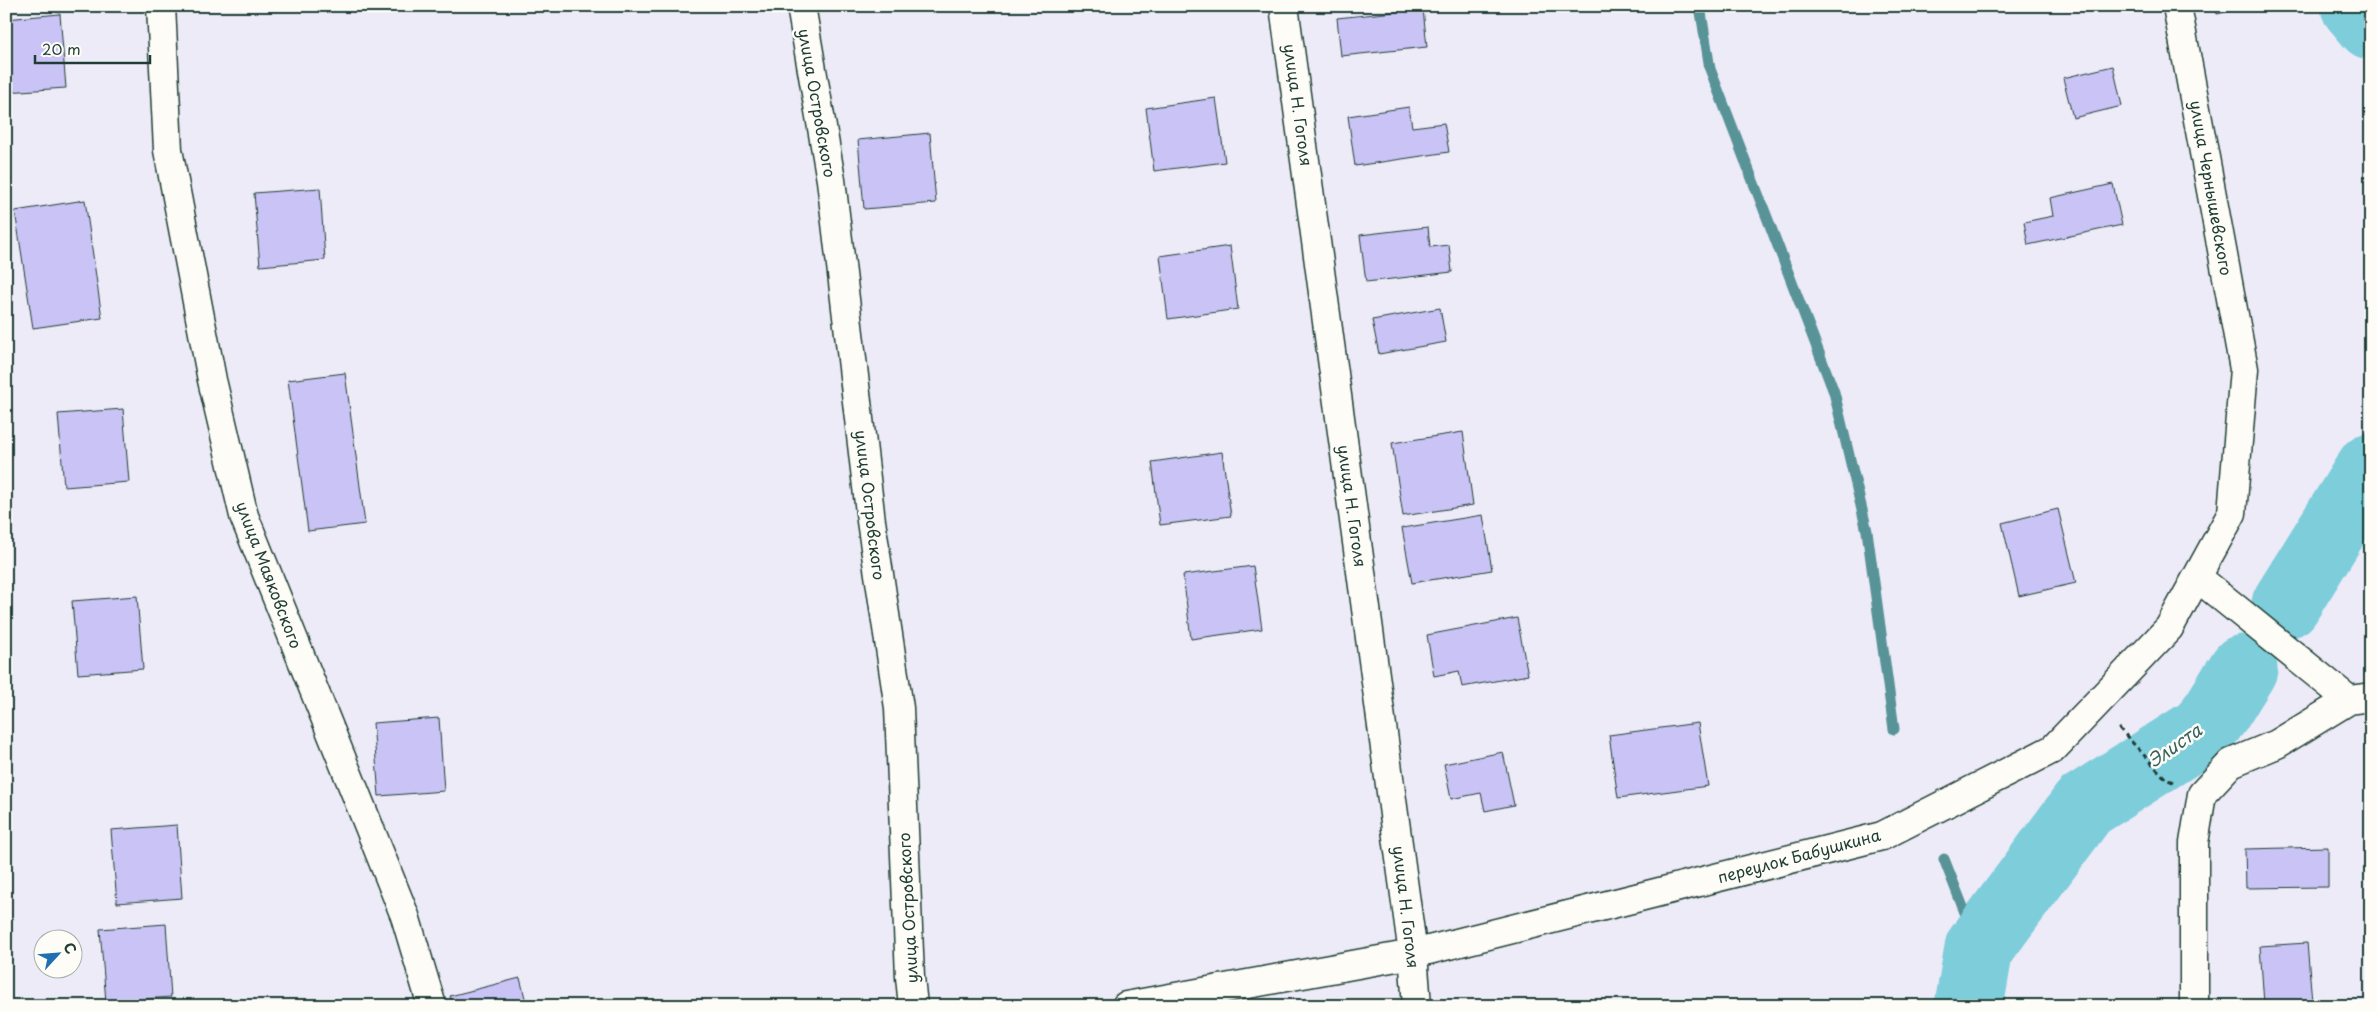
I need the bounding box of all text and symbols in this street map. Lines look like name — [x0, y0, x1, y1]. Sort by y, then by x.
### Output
street label: улица Островского — [793, 26, 843, 179]
scale bar — [35, 32, 150, 64]
text: 20 m — [42, 37, 81, 60]
street label: улица Н. Гоголя — [1279, 42, 1319, 168]
street label: улица Чернышевского — [2185, 98, 2239, 277]
street label: улица Островского — [850, 428, 892, 581]
street label: улица Н. Гоголя — [1333, 443, 1373, 569]
street label: улица Маяковского — [231, 498, 309, 652]
water label: Элиста — [2142, 716, 2208, 773]
street label: переулок Бабушкина — [1715, 822, 1883, 888]
street label: улица Островского — [891, 832, 923, 984]
street label: улица Н. Гоголя — [1388, 844, 1426, 970]
north arrow — [32, 930, 82, 980]
text: С — [58, 939, 82, 957]

